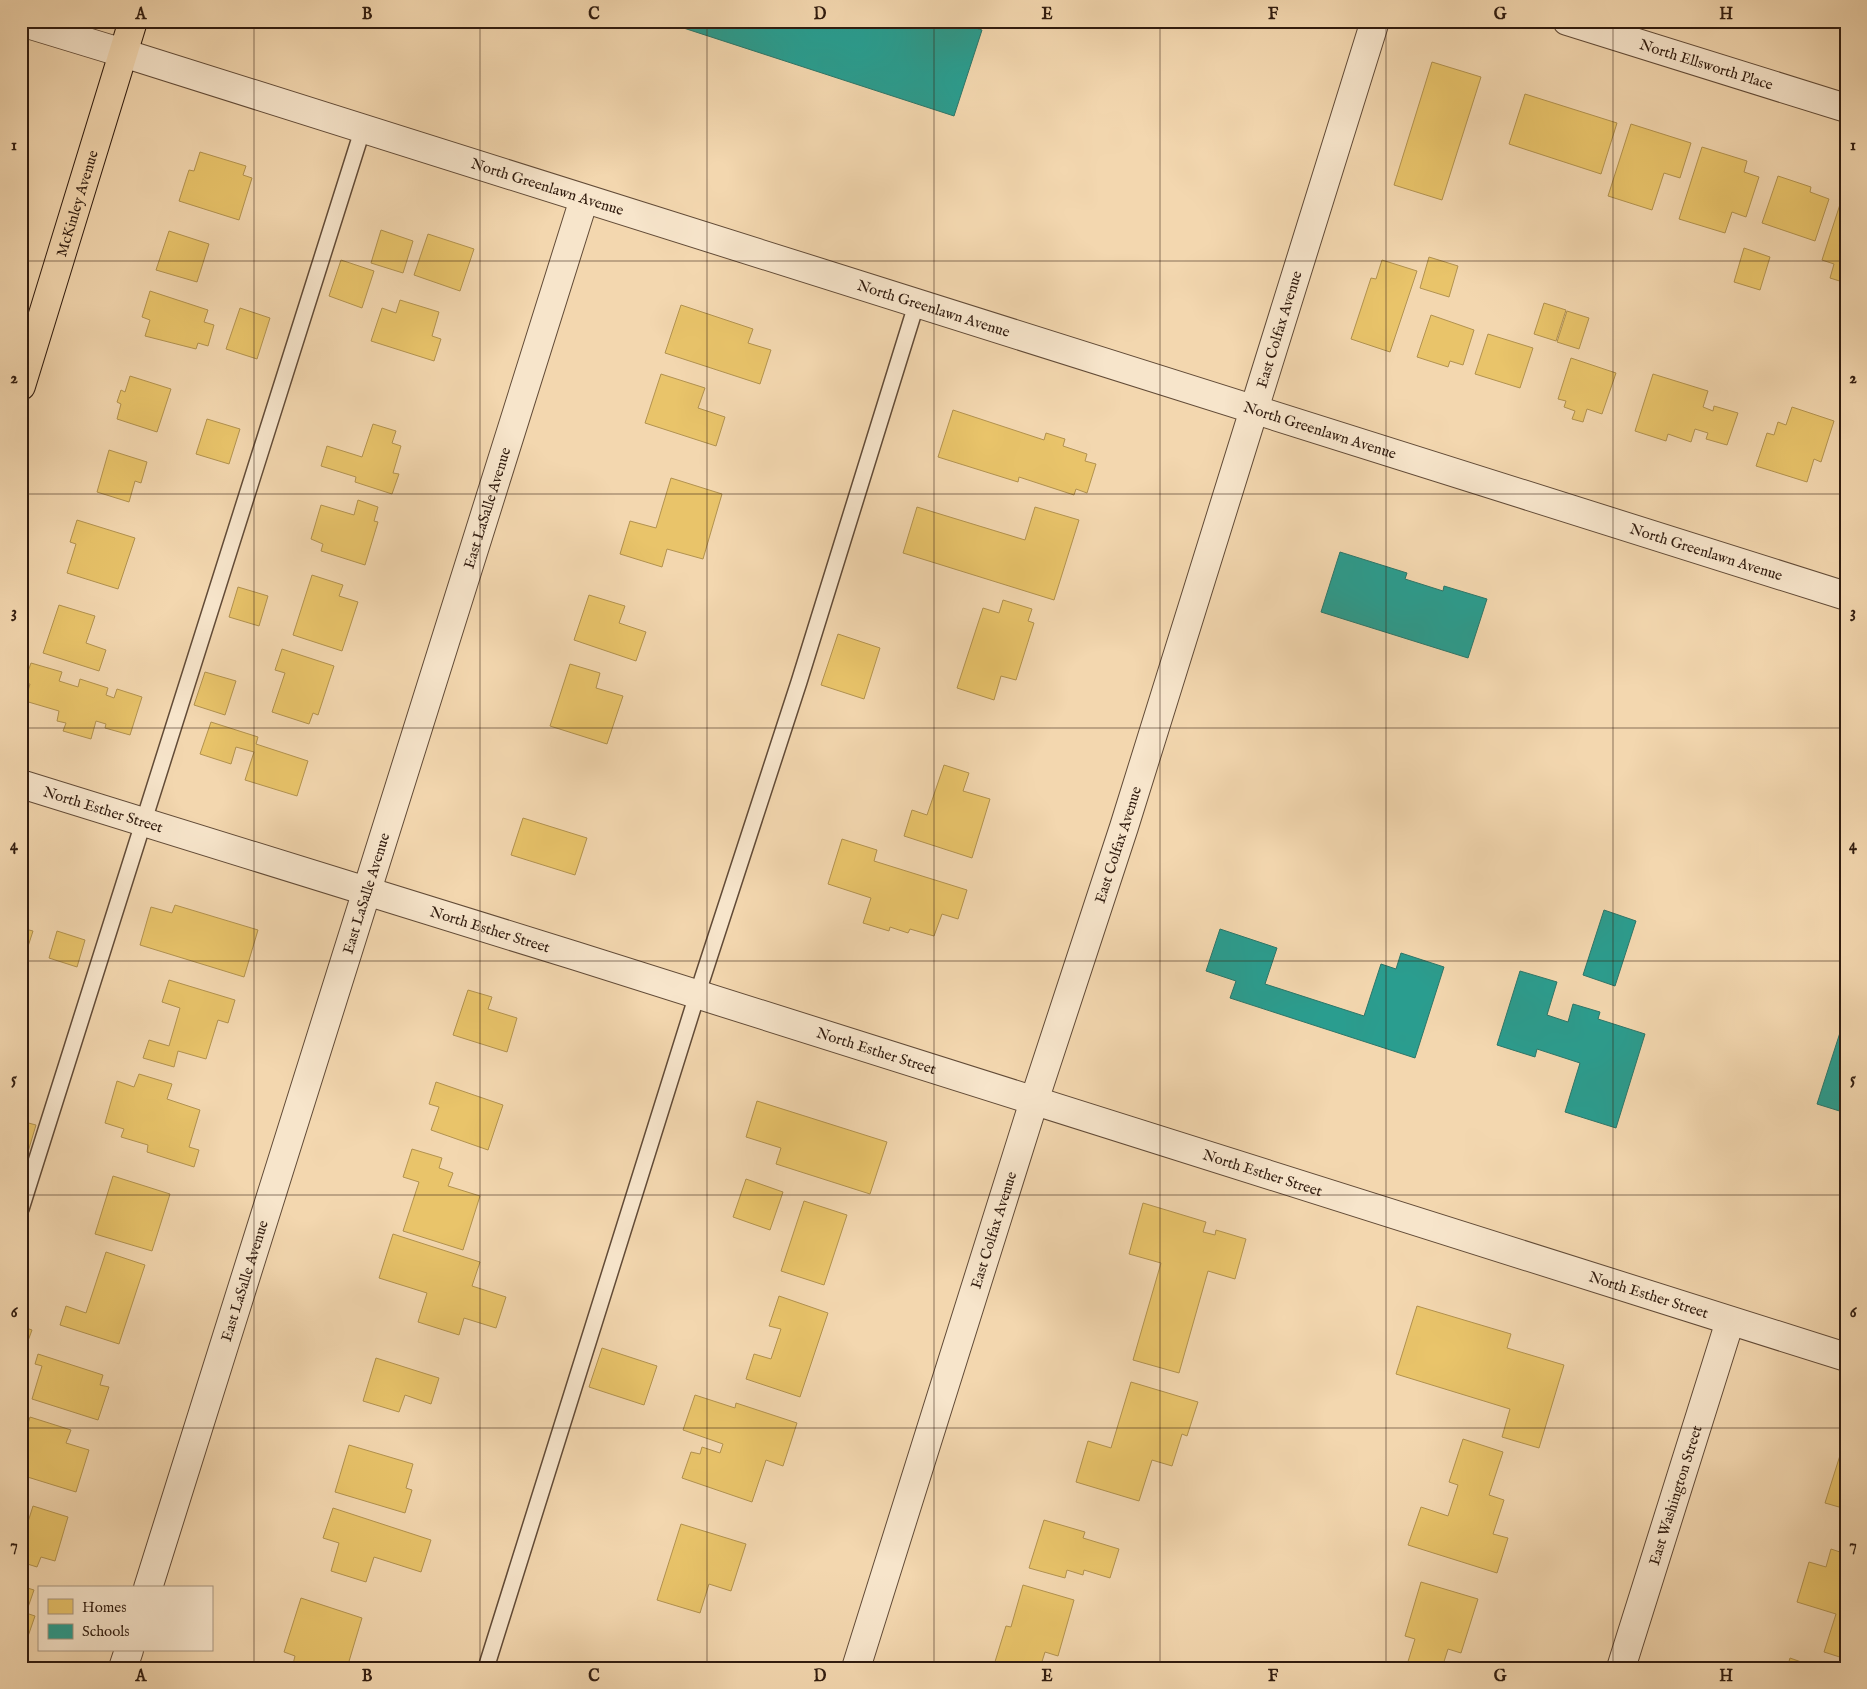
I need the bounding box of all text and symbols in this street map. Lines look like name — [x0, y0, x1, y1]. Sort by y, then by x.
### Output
text: A — [135, 5, 148, 25]
text: B — [362, 5, 373, 25]
text: C — [588, 5, 600, 25]
text: D — [814, 5, 827, 25]
text: E — [1041, 5, 1053, 25]
text: F — [1268, 5, 1279, 25]
text: G — [1494, 5, 1507, 25]
text: H — [1719, 5, 1733, 25]
street label: North Ellsworth Place — [1637, 35, 1775, 95]
text: 1 — [11, 136, 17, 156]
text: 1 — [1850, 136, 1856, 156]
street label: McKinley Avenue — [52, 148, 103, 259]
street label: North Greenlawn Avenue — [468, 154, 626, 220]
street label: East Colfax Avenue — [1252, 268, 1307, 390]
street label: North Greenlawn Avenue — [855, 276, 1012, 342]
text: 2 — [10, 369, 18, 389]
text: 2 — [1849, 369, 1857, 389]
street label: North Greenlawn Avenue — [1241, 398, 1399, 464]
street label: East LaSalle Avenue — [460, 445, 515, 571]
street label: North Greenlawn Avenue — [1627, 519, 1785, 585]
text: 3 — [11, 603, 17, 623]
text: 3 — [1850, 603, 1856, 623]
street label: North Esther Street — [41, 782, 165, 837]
street label: East Colfax Avenue — [1091, 784, 1146, 906]
street label: East LaSalle Avenue — [339, 830, 394, 957]
text: 4 — [10, 836, 19, 856]
text: 4 — [1849, 836, 1858, 856]
street label: North Esther Street — [428, 902, 552, 957]
street label: North Esther Street — [814, 1024, 938, 1079]
text: 5 — [11, 1070, 17, 1090]
text: 5 — [1850, 1070, 1856, 1090]
street label: North Esther Street — [1200, 1145, 1325, 1201]
street label: East Colfax Avenue — [967, 1169, 1021, 1291]
street label: East LaSalle Avenue — [217, 1218, 273, 1344]
street label: North Esther Street — [1586, 1267, 1711, 1323]
text: 6 — [11, 1303, 19, 1323]
text: 6 — [1850, 1303, 1858, 1323]
street label: East Washington Street — [1645, 1423, 1707, 1568]
text: 7 — [10, 1536, 18, 1556]
text: 7 — [1849, 1536, 1857, 1556]
legend — [38, 1586, 212, 1652]
text: Homes — [82, 1598, 126, 1617]
text: Schools — [82, 1622, 130, 1641]
text: A — [135, 1667, 148, 1687]
text: B — [362, 1667, 373, 1687]
text: C — [588, 1667, 600, 1687]
text: D — [814, 1667, 827, 1687]
text: E — [1041, 1667, 1053, 1687]
text: F — [1268, 1667, 1279, 1687]
text: G — [1494, 1667, 1507, 1687]
text: H — [1719, 1667, 1733, 1687]

